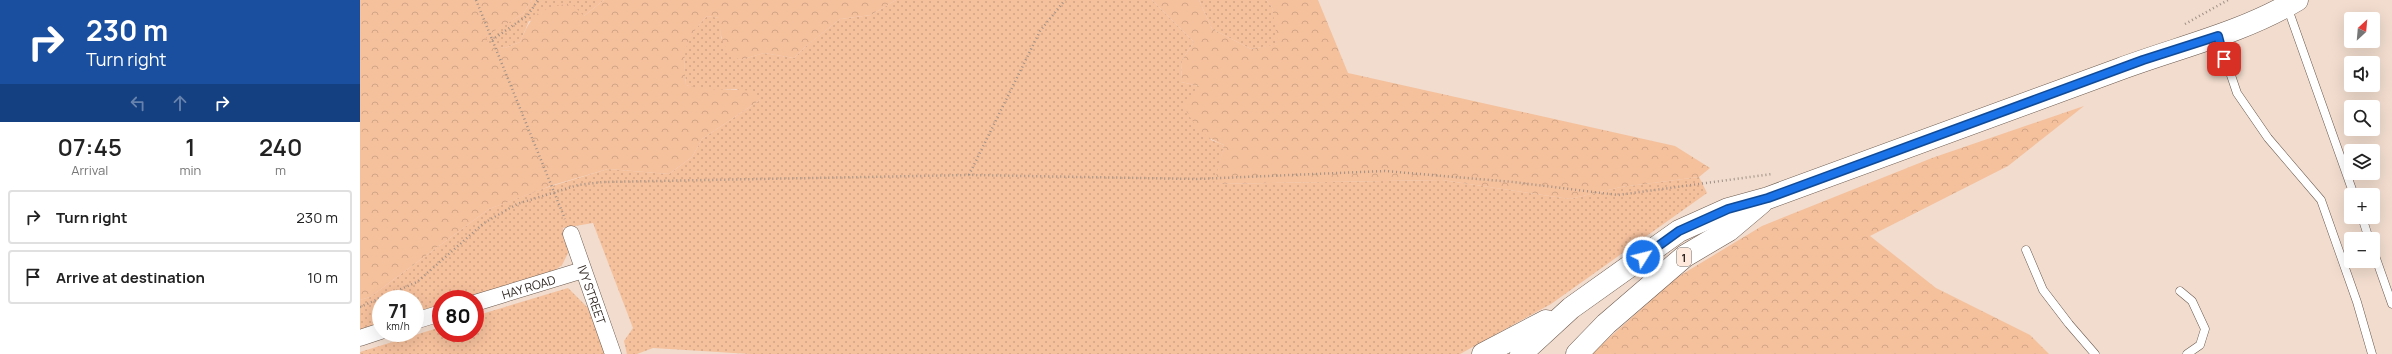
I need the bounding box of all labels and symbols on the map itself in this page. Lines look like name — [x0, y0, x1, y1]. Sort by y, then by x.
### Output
north arrow — [2344, 12, 2380, 48]
pin — [2207, 42, 2241, 76]
position arrow — [1622, 236, 1664, 278]
road number: 1 — [1677, 248, 1691, 266]
street label: IVY STREET — [574, 262, 611, 327]
street label: HAY ROAD — [500, 270, 558, 303]
speed limit sign: 80 — [432, 290, 484, 342]

